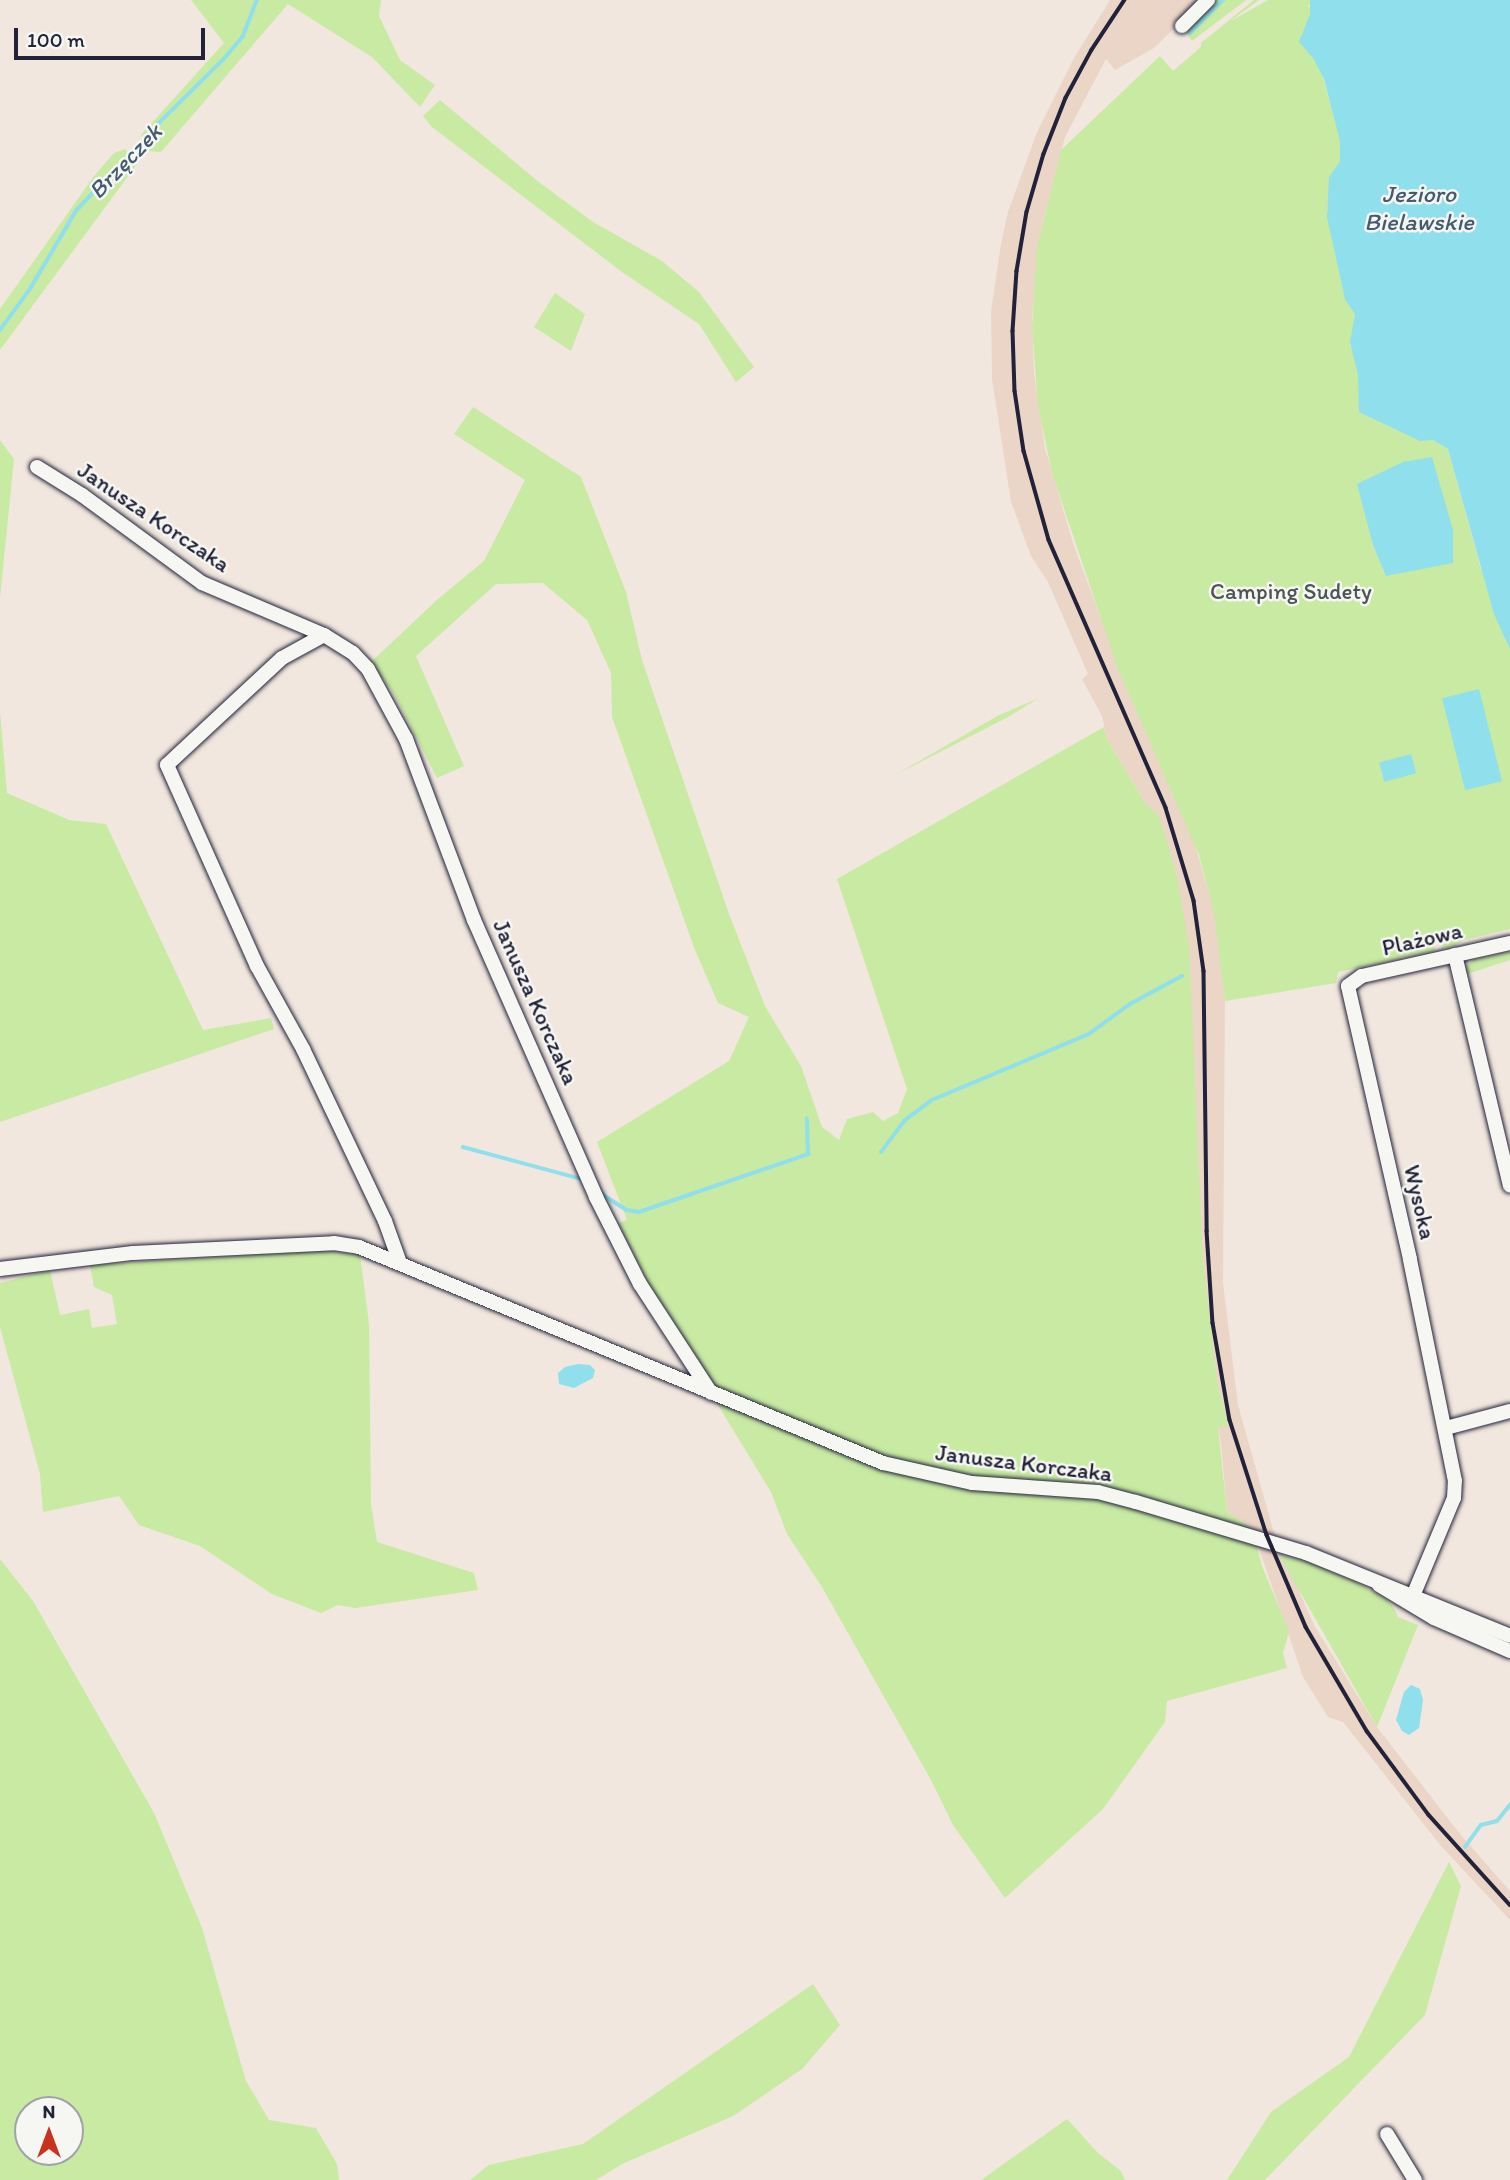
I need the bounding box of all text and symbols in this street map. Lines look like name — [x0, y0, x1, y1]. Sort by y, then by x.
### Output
scale bar — [18, 14, 208, 58]
text: 100 m — [27, 27, 85, 52]
water label: Brzęczek — [82, 117, 168, 205]
water label: Jezioro Bielawskie — [1364, 180, 1474, 236]
street label: Janusza Korczaka — [72, 456, 236, 578]
park label: Camping Sudety — [1210, 577, 1372, 605]
street label: Janusza Korczaka — [487, 915, 585, 1089]
street label: Plażowa — [1379, 916, 1465, 962]
street label: Wysoka — [1398, 1162, 1442, 1242]
street label: Janusza Korczaka — [934, 1438, 1114, 1488]
north arrow — [14, 2096, 84, 2166]
text: N — [43, 2100, 55, 2123]

